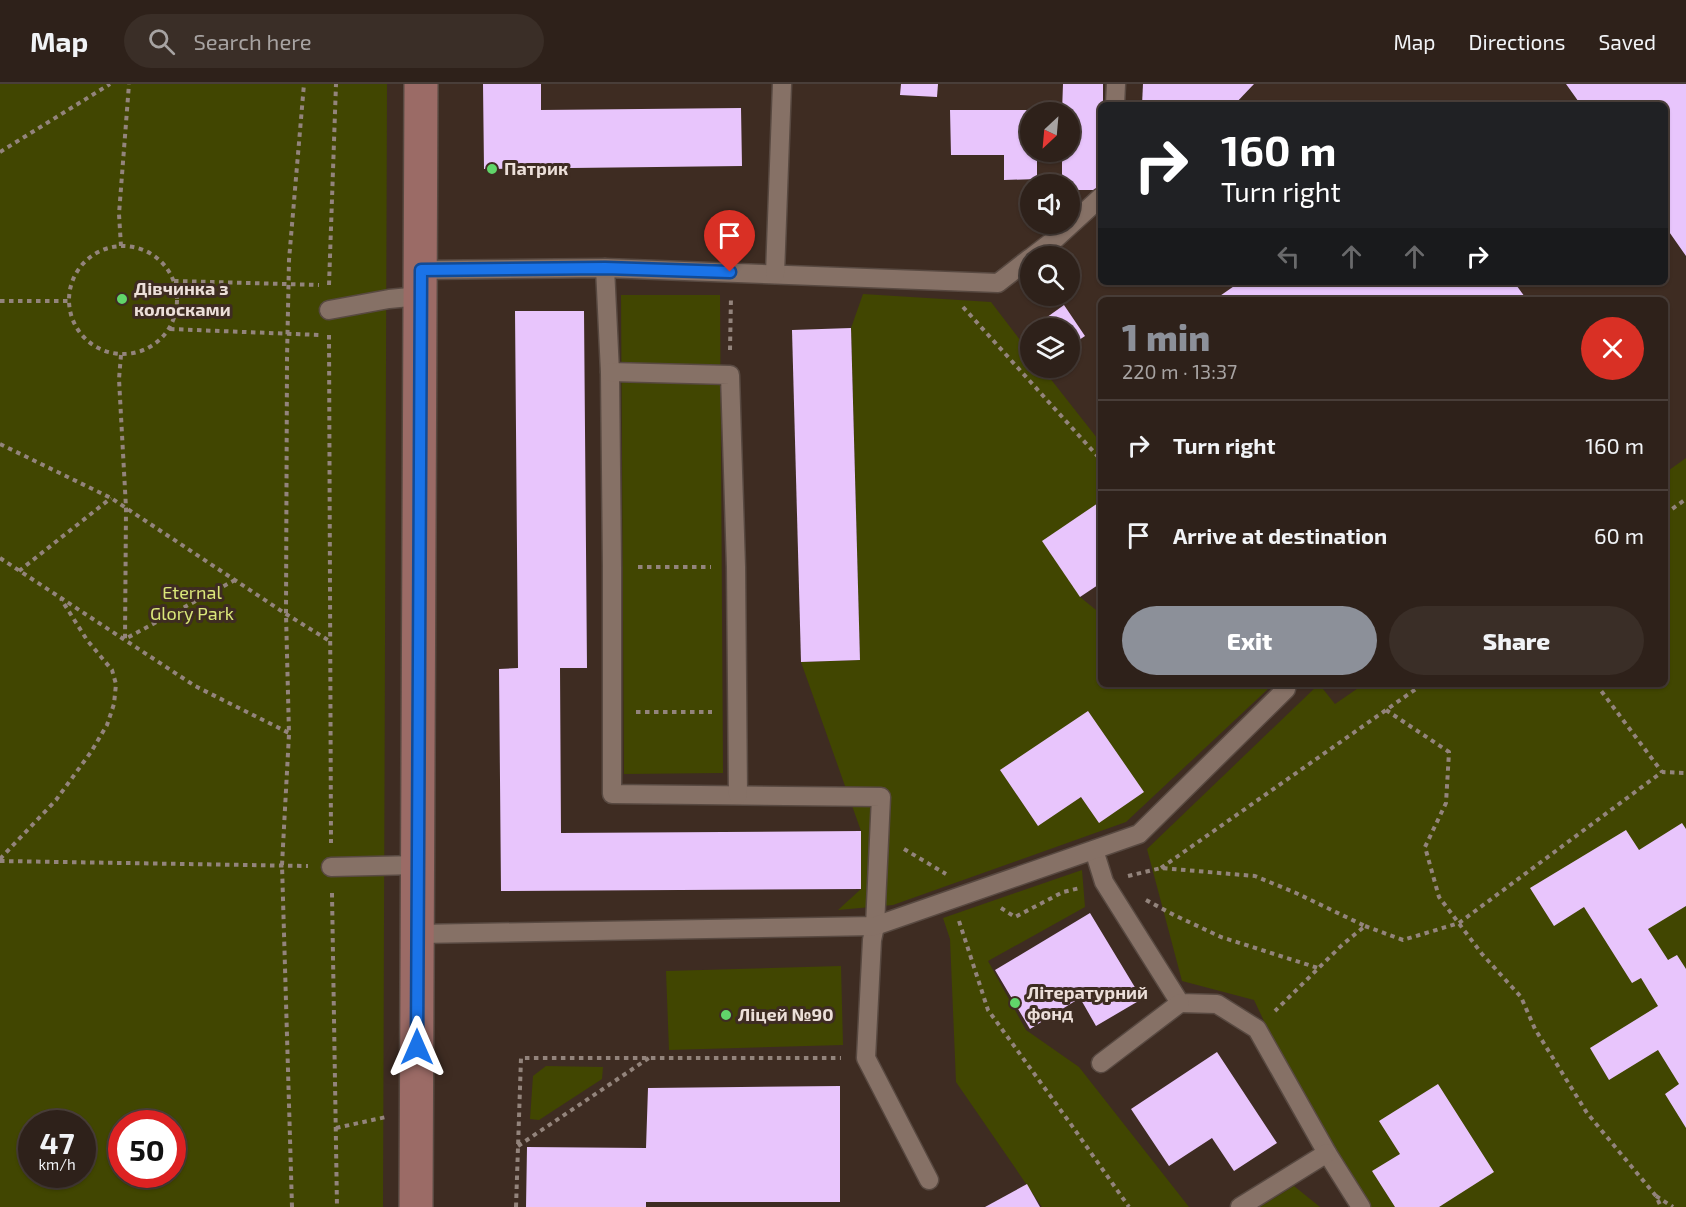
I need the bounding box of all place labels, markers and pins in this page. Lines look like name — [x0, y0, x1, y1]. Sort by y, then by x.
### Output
place label: Патрик — [504, 157, 568, 179]
marker: Патрик — [485, 162, 499, 176]
pin — [704, 210, 755, 272]
place label: Дівчинка з колосками — [134, 277, 231, 320]
marker: Дівчинка з колосками — [115, 292, 129, 306]
place label: Літературний фонд — [1027, 981, 1148, 1024]
marker: Літературний фонд — [1008, 996, 1022, 1010]
place label: Ліцей №90 — [738, 1003, 834, 1025]
marker: Ліцей №90 — [719, 1008, 733, 1022]

